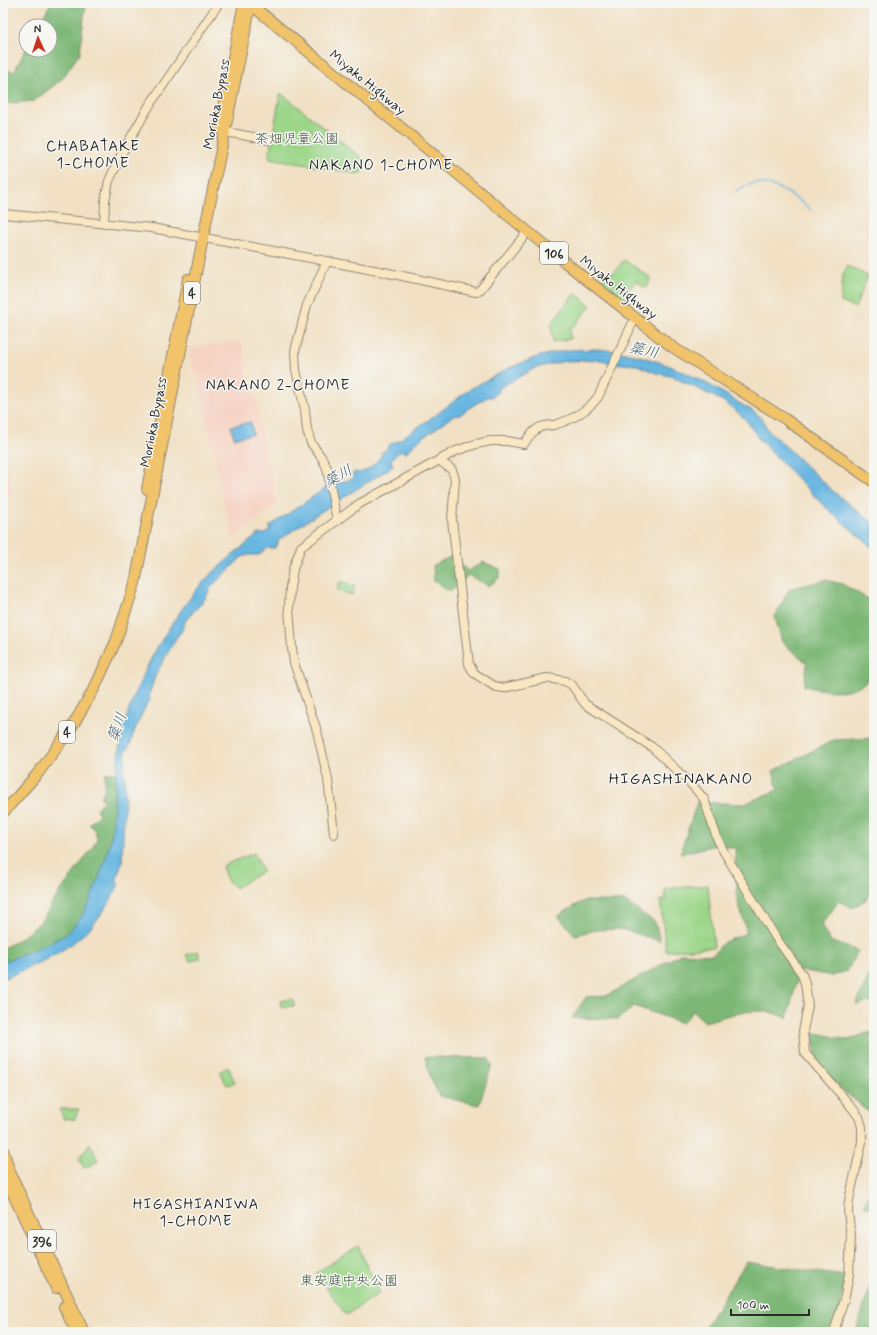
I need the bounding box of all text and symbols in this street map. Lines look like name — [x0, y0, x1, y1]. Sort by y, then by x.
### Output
north arrow — [18, 18, 58, 58]
text: N — [34, 22, 42, 36]
street label: Miyako Highway — [324, 46, 410, 121]
street label: Morioka Bypass — [199, 57, 235, 151]
park label: 茶畑児童公園 — [255, 130, 339, 148]
district label: CHABATAKE 1-CHOME — [46, 137, 140, 174]
district label: NAKANO 1-CHOME — [309, 156, 453, 176]
road number: 106 — [540, 242, 568, 264]
street label: Miyako Highway — [575, 252, 661, 325]
road number: 4 — [184, 282, 200, 304]
water label: 簗川 — [627, 338, 661, 364]
street label: Morioka Bypass — [136, 375, 172, 469]
district label: NAKANO 2-CHOME — [206, 376, 350, 396]
water label: 簗川 — [321, 461, 356, 493]
water label: 簗川 — [104, 710, 132, 745]
road number: 4 — [59, 721, 75, 743]
district label: HIGASHINAKANO — [609, 769, 753, 790]
district label: HIGASHIANIWA 1-CHOME — [133, 1195, 259, 1232]
road number: 396 — [28, 1230, 56, 1252]
park label: 東安庭中央公園 — [300, 1272, 398, 1290]
scale bar — [731, 1291, 809, 1317]
text: 100 m — [737, 1298, 769, 1314]

